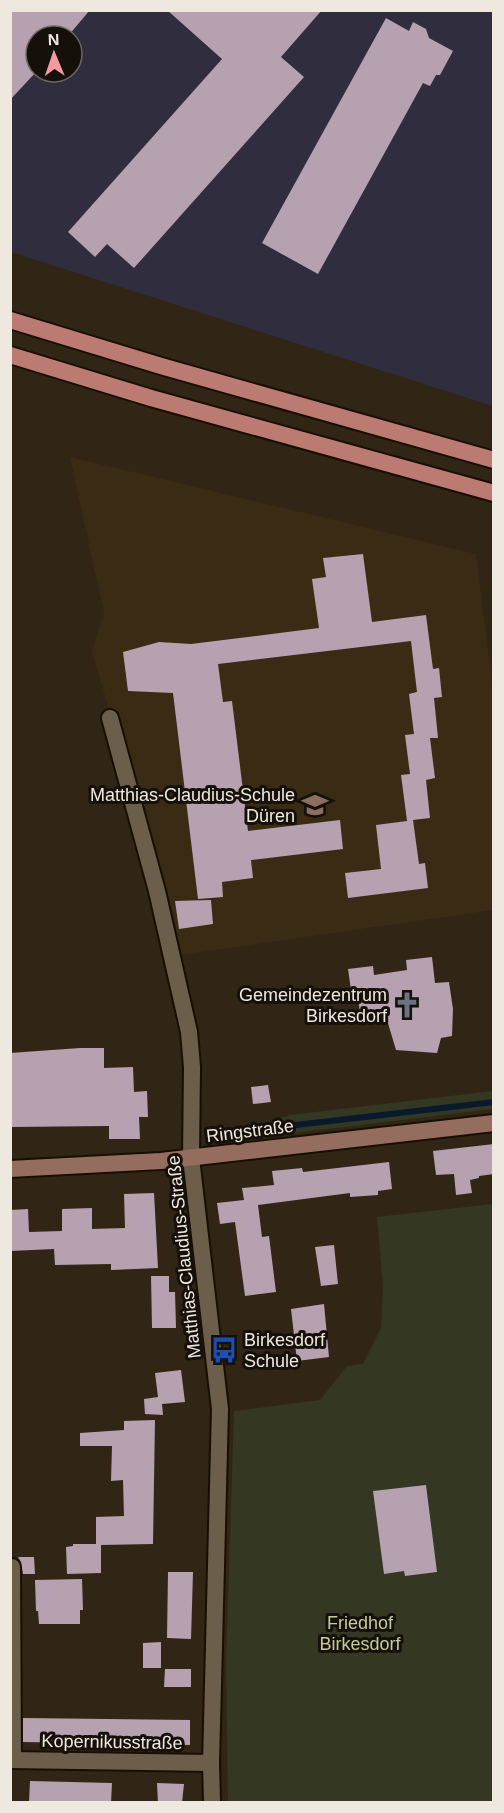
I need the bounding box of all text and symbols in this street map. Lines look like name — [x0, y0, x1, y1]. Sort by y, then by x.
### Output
north arrow — [24, 24, 84, 84]
text: N — [47, 31, 60, 48]
place label: Matthias-Claudius-Schule Düren — [90, 785, 295, 826]
school or university icon: Matthias-Claudius-Schule Düren — [300, 790, 330, 820]
place label: Gemeindezentrum Birkesdorf — [239, 985, 388, 1026]
church icon: Gemeindezentrum Birkesdorf — [392, 990, 422, 1020]
street label: Ringstraße — [205, 1116, 295, 1146]
street label: Matthias-Claudius-Straße — [163, 1154, 205, 1360]
place label: Birkesdorf Schule — [244, 1330, 326, 1371]
bus stop icon: Birkesdorf Schule — [209, 1335, 239, 1365]
park label: Friedhof Birkesdorf — [319, 1613, 402, 1654]
street label: Kopernikusstraße — [41, 1731, 183, 1753]

